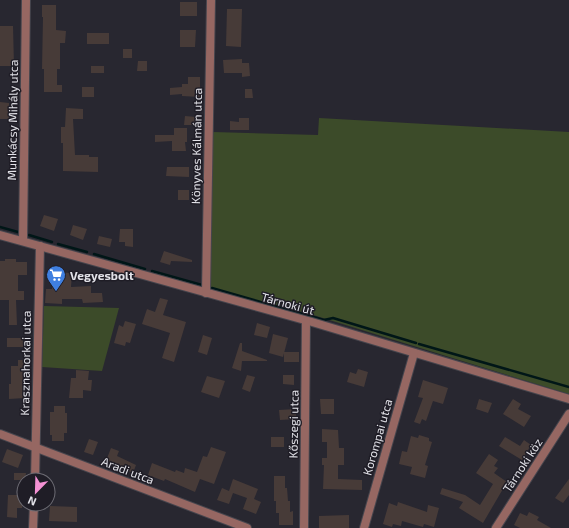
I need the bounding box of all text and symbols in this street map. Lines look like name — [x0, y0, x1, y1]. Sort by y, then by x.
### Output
street label: Munkácsy Mihály utca — [4, 60, 20, 180]
street label: Könyves Kálmán utca — [188, 88, 204, 204]
supermarket icon: Vegyesbolt — [45, 264, 67, 292]
place label: Vegyesbolt — [70, 268, 134, 283]
street label: Tárnoki út — [260, 289, 316, 317]
street label: Krasznahorkai utca — [17, 310, 33, 416]
street label: Kőszegi utca — [285, 390, 301, 458]
street label: Korompai utca — [359, 397, 395, 477]
street label: Tárnoki köz — [499, 435, 545, 495]
street label: Aradi utca — [100, 454, 156, 486]
north arrow — [16, 472, 56, 512]
text: N — [26, 494, 38, 509]

